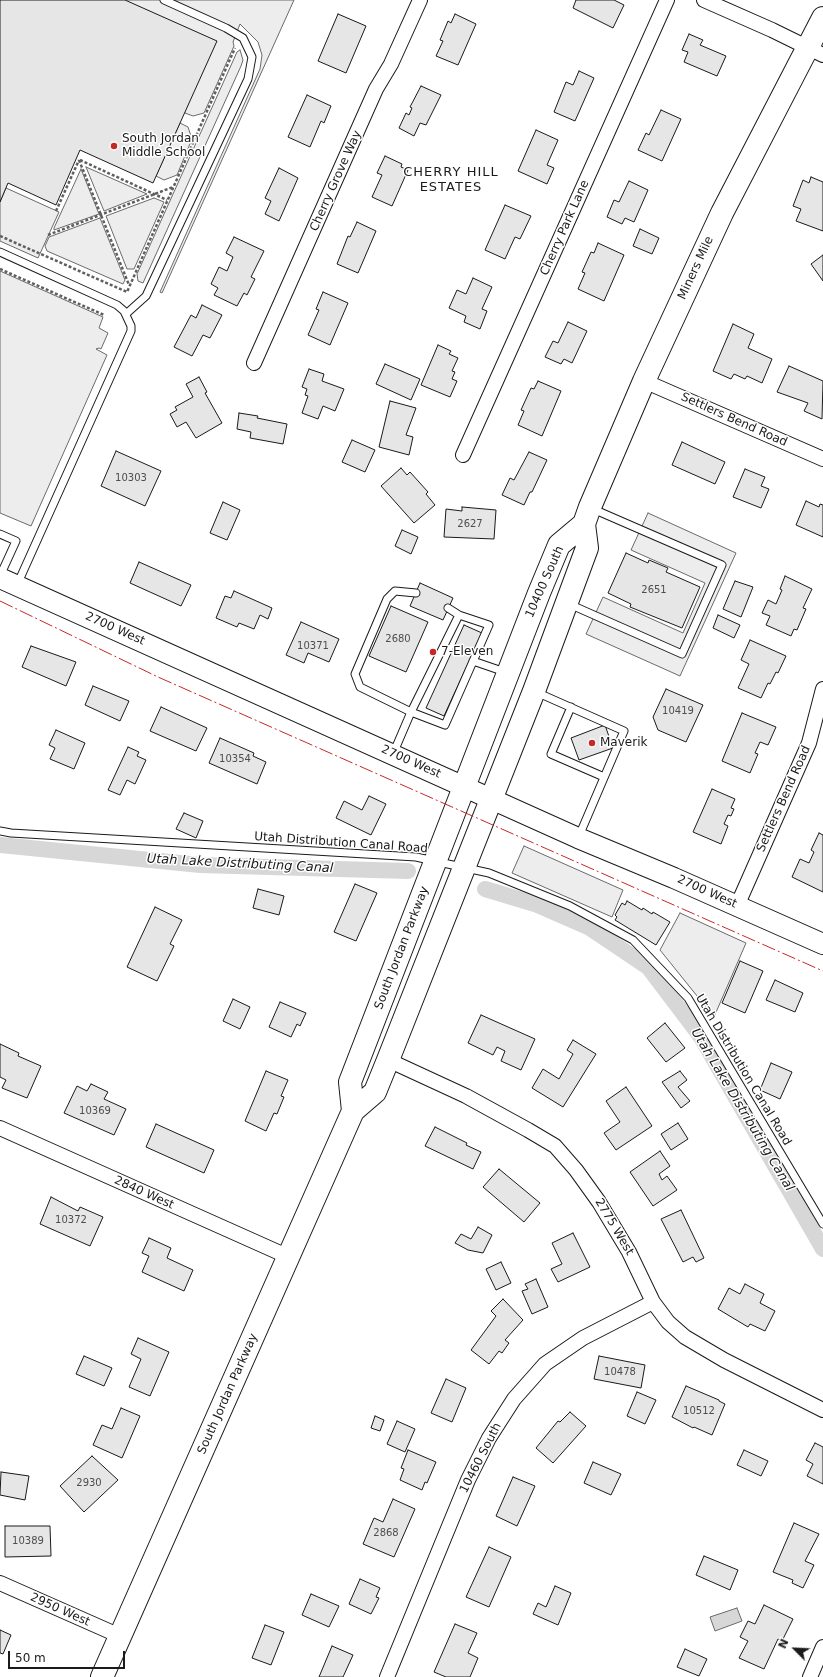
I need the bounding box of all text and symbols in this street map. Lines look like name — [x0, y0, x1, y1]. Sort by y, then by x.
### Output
street label: Cherry Grove Way — [307, 128, 365, 234]
place label: South Jordan Middle School — [122, 132, 205, 160]
marker: South Jordan Middle School — [109, 141, 119, 151]
district label: CHERRY HILL ESTATES — [403, 165, 499, 196]
street label: Cherry Park Lane — [538, 178, 592, 278]
street label: Miners Mile — [675, 234, 717, 302]
street label: Settlers Bend Road — [679, 390, 789, 450]
house number: 10303 — [115, 472, 147, 484]
house number: 2627 — [457, 518, 483, 530]
street label: 10400 South — [523, 544, 567, 620]
house number: 2651 — [641, 584, 667, 596]
street label: 2700 West — [83, 609, 147, 649]
house number: 2680 — [385, 633, 411, 645]
house number: 10371 — [297, 640, 329, 652]
place label: 7-Eleven — [441, 645, 493, 659]
marker: 7-Eleven — [428, 647, 438, 657]
house number: 10419 — [662, 705, 694, 717]
place label: Maverik — [600, 736, 647, 750]
marker: Maverik — [587, 738, 597, 748]
street label: 2700 West — [379, 742, 443, 782]
street label: Settlers Bend Road — [754, 744, 814, 854]
house number: 10354 — [219, 753, 251, 765]
street label: Utah Distribution Canal Road — [254, 830, 428, 856]
water label: Utah Lake Distributing Canal — [146, 851, 334, 877]
street label: 2700 West — [675, 872, 739, 912]
street label: South Jordan Parkway — [372, 884, 432, 1012]
street label: Utah Distribution Canal Road — [692, 992, 794, 1148]
water label: Utah Lake Distributing Canal — [687, 1026, 797, 1194]
house number: 10369 — [79, 1105, 111, 1117]
street label: 2840 West — [112, 1173, 176, 1213]
street label: 2775 West — [591, 1196, 637, 1258]
house number: 10372 — [55, 1214, 87, 1226]
street label: South Jordan Parkway — [195, 1331, 261, 1457]
house number: 10478 — [604, 1366, 636, 1378]
house number: 10512 — [683, 1405, 715, 1417]
street label: 10460 South — [457, 1420, 505, 1496]
house number: 2930 — [76, 1477, 102, 1489]
house number: 2868 — [373, 1527, 399, 1539]
house number: 10389 — [12, 1535, 44, 1547]
street label: 2950 West — [28, 1590, 92, 1630]
north arrow — [775, 1629, 815, 1669]
text: N — [776, 1637, 791, 1651]
scale bar — [10, 1643, 127, 1669]
text: 50 m — [15, 1651, 46, 1665]

